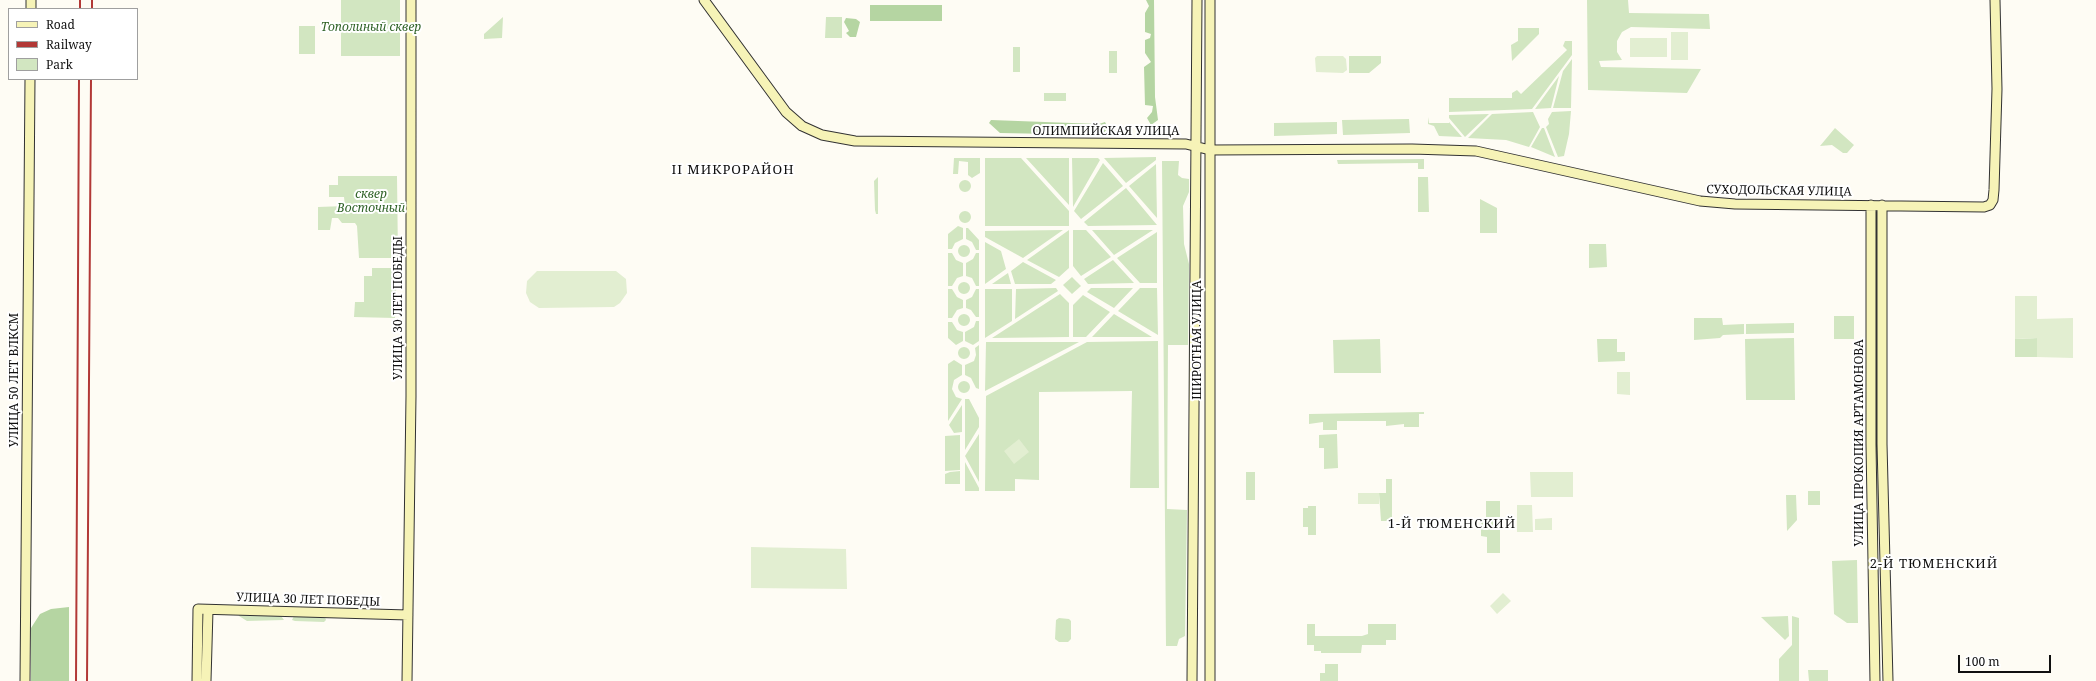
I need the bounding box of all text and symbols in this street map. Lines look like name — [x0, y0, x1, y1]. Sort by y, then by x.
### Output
legend — [8, 8, 138, 80]
text: Road — [46, 16, 75, 33]
park label: Тополиный сквер — [321, 21, 421, 35]
text: Railway — [46, 36, 92, 53]
text: Park — [46, 56, 73, 73]
street label: ОЛИМПИЙСКАЯ УЛИЦА — [1032, 125, 1180, 139]
district label: II МИКРОРАЙОН — [671, 162, 795, 178]
street label: СУХОДОЛЬСКАЯ УЛИЦА — [1706, 183, 1852, 199]
park label: сквер Восточный — [337, 188, 405, 216]
street label: УЛИЦА 30 ЛЕТ ПОБЕДЫ — [392, 236, 406, 380]
street label: ШИРОТНАЯ УЛИЦА — [1191, 280, 1205, 400]
street label: УЛИЦА 50 ЛЕТ ВЛКСМ — [8, 313, 22, 447]
street label: УЛИЦА ПРОКОПИЯ АРТАМОНОВА — [1853, 339, 1867, 547]
district label: 1-Й ТЮМЕНСКИЙ — [1388, 516, 1516, 532]
district label: 2-Й ТЮМЕНСКИЙ — [1870, 556, 1998, 572]
street label: УЛИЦА 30 ЛЕТ ПОБЕДЫ — [236, 590, 380, 610]
scale bar — [1960, 647, 2053, 673]
text: 100 m — [1965, 653, 2000, 670]

